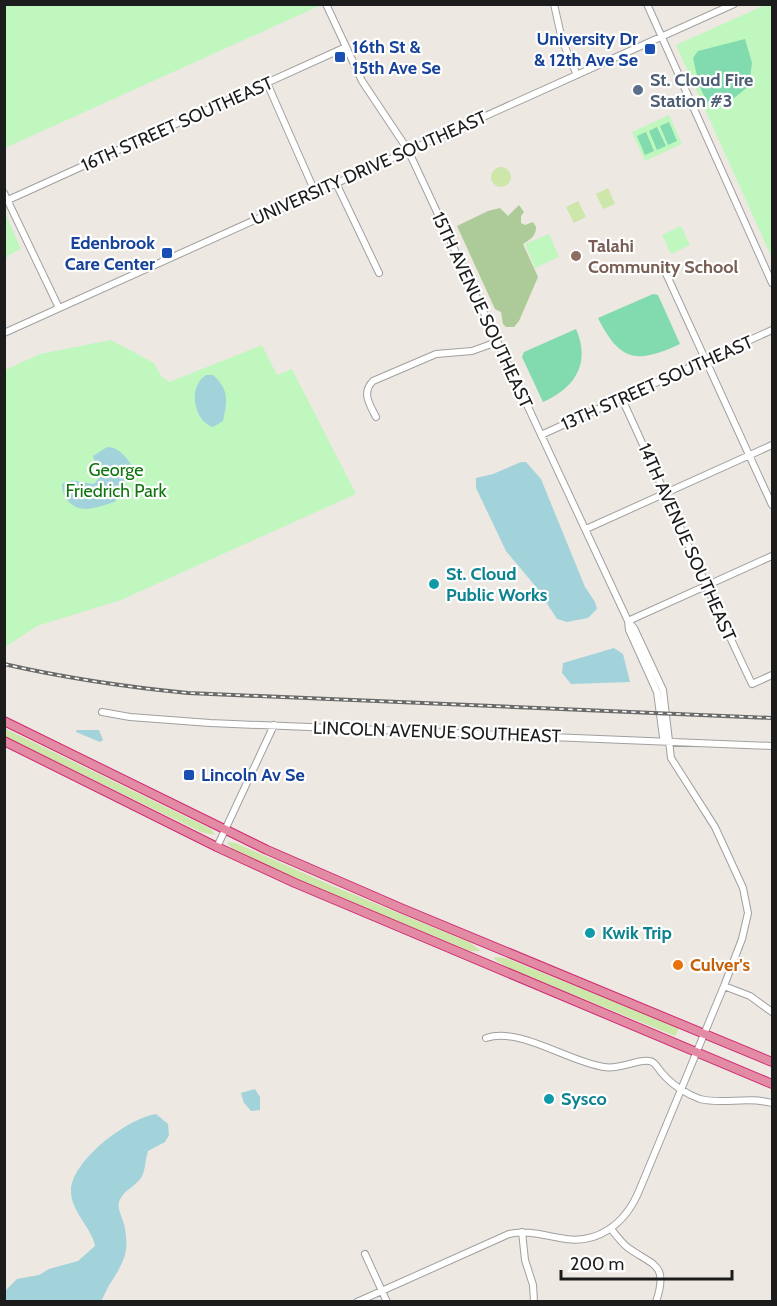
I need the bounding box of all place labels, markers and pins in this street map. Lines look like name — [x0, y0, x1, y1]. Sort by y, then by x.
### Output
place label: University Dr & 12th Ave Se — [534, 28, 638, 71]
place label: 16th St & 15th Ave Se — [352, 36, 441, 79]
marker: University Dr & 12th Ave Se — [643, 42, 657, 56]
marker: 16th St & 15th Ave Se — [333, 50, 347, 64]
place label: St. Cloud Fire Station #3 — [650, 69, 753, 112]
marker: St. Cloud Fire Station #3 — [631, 83, 645, 97]
place label: Edenbrook Care Center — [65, 232, 155, 275]
place label: Talahi Community School — [588, 235, 738, 278]
marker: Edenbrook Care Center — [160, 246, 174, 260]
marker: Talahi Community School — [569, 249, 583, 263]
place label: St. Cloud Public Works — [446, 563, 548, 606]
marker: St. Cloud Public Works — [427, 577, 441, 591]
place label: Lincoln Av Se — [201, 764, 305, 786]
marker: Lincoln Av Se — [182, 768, 196, 782]
place label: Kwik Trip — [602, 922, 672, 944]
marker: Kwik Trip — [583, 926, 597, 940]
place label: Culver's — [690, 954, 750, 976]
marker: Culver's — [671, 958, 685, 972]
place label: Sysco — [561, 1088, 607, 1110]
marker: Sysco — [542, 1092, 556, 1106]

